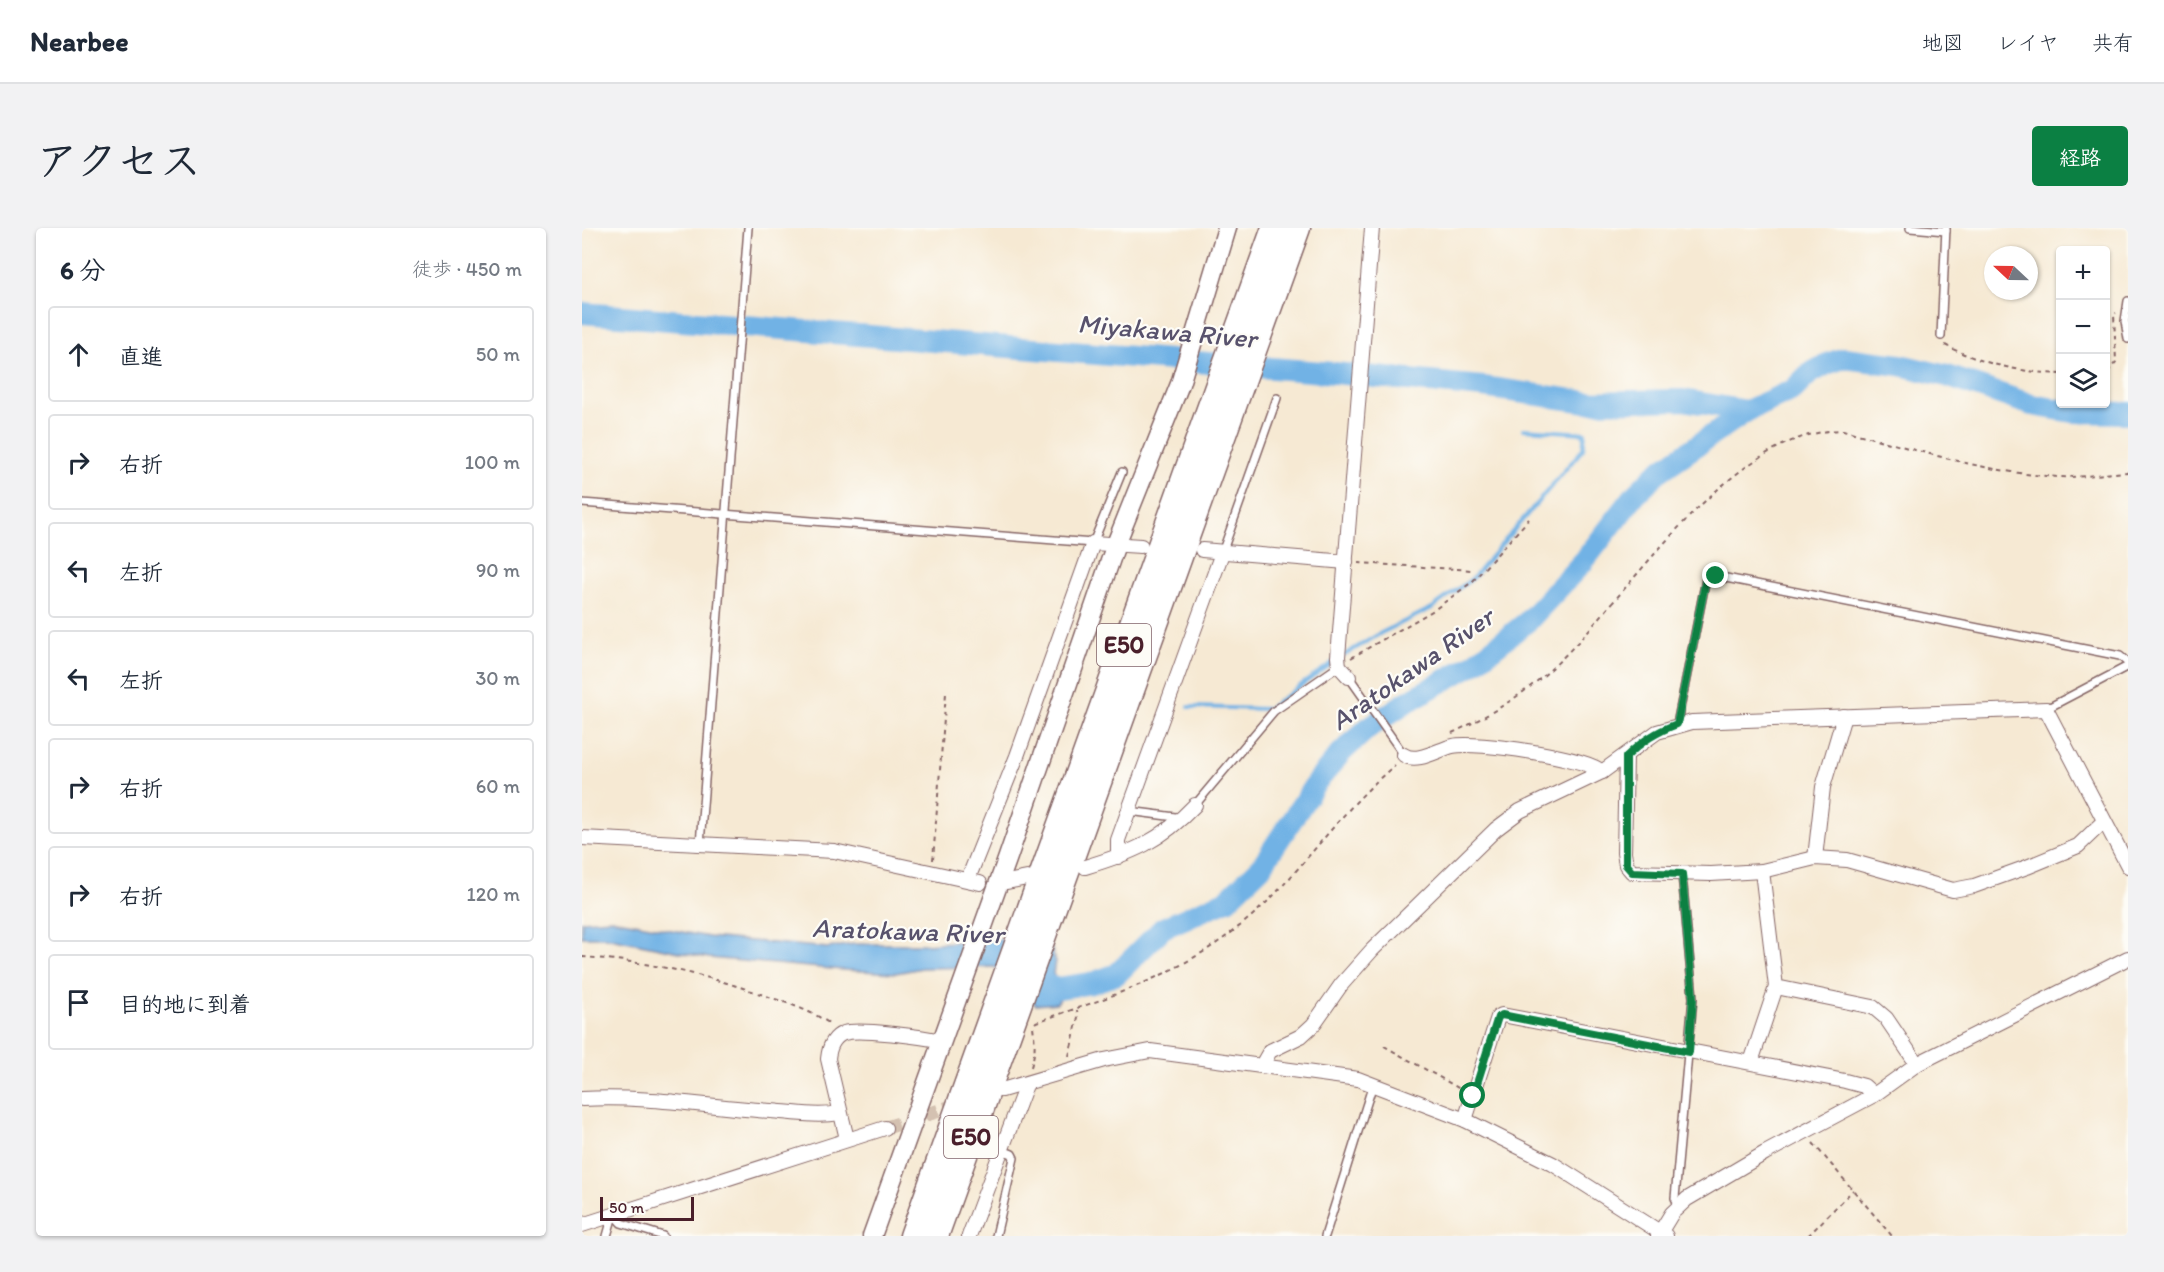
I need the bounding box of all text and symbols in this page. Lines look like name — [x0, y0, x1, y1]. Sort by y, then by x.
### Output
text: Nearbee — [30, 24, 129, 58]
text: 地図 — [1922, 30, 1964, 55]
text: レイヤ — [1997, 30, 2059, 55]
text: 共有 — [2092, 30, 2134, 55]
button: 経路 — [2032, 126, 2128, 186]
text: アクセス — [36, 135, 201, 186]
north arrow — [1984, 246, 2038, 300]
map controls — [2056, 246, 2110, 408]
button: + — [2056, 246, 2110, 300]
text: 6 分 — [60, 254, 106, 286]
text: 徒歩 · 450 m — [412, 257, 522, 281]
button: − — [2056, 300, 2110, 354]
water label: Miyakawa River — [1076, 306, 1261, 355]
icon: ahead — [62, 338, 95, 371]
text: 50 m — [476, 342, 520, 366]
text: 直進 — [119, 343, 163, 370]
button: layers — [2056, 354, 2110, 408]
icon: right — [62, 446, 95, 479]
text: 100 m — [465, 450, 520, 474]
text: 右折 — [119, 451, 163, 478]
icon: left — [62, 554, 95, 587]
text: 90 m — [476, 558, 520, 582]
text: 左折 — [119, 559, 163, 586]
route end — [1702, 562, 1728, 588]
water label: Aratokawa River — [1324, 598, 1502, 737]
road number: E50 — [1097, 624, 1151, 666]
icon: left — [62, 662, 95, 695]
text: 30 m — [475, 666, 520, 690]
text: 左折 — [119, 667, 163, 694]
icon: right — [62, 770, 95, 803]
text: 60 m — [476, 774, 520, 798]
text: 右折 — [119, 775, 163, 802]
icon: right — [62, 878, 95, 911]
text: 120 m — [467, 882, 520, 906]
text: 右折 — [119, 883, 163, 910]
water label: Aratokawa River — [812, 911, 1008, 950]
icon: arrive — [62, 986, 95, 1019]
text: 目的地に到着 — [119, 991, 251, 1018]
route start — [1459, 1082, 1485, 1108]
road number: E50 — [944, 1116, 998, 1158]
scale bar — [600, 1194, 694, 1222]
text: 50 m — [609, 1198, 644, 1217]

